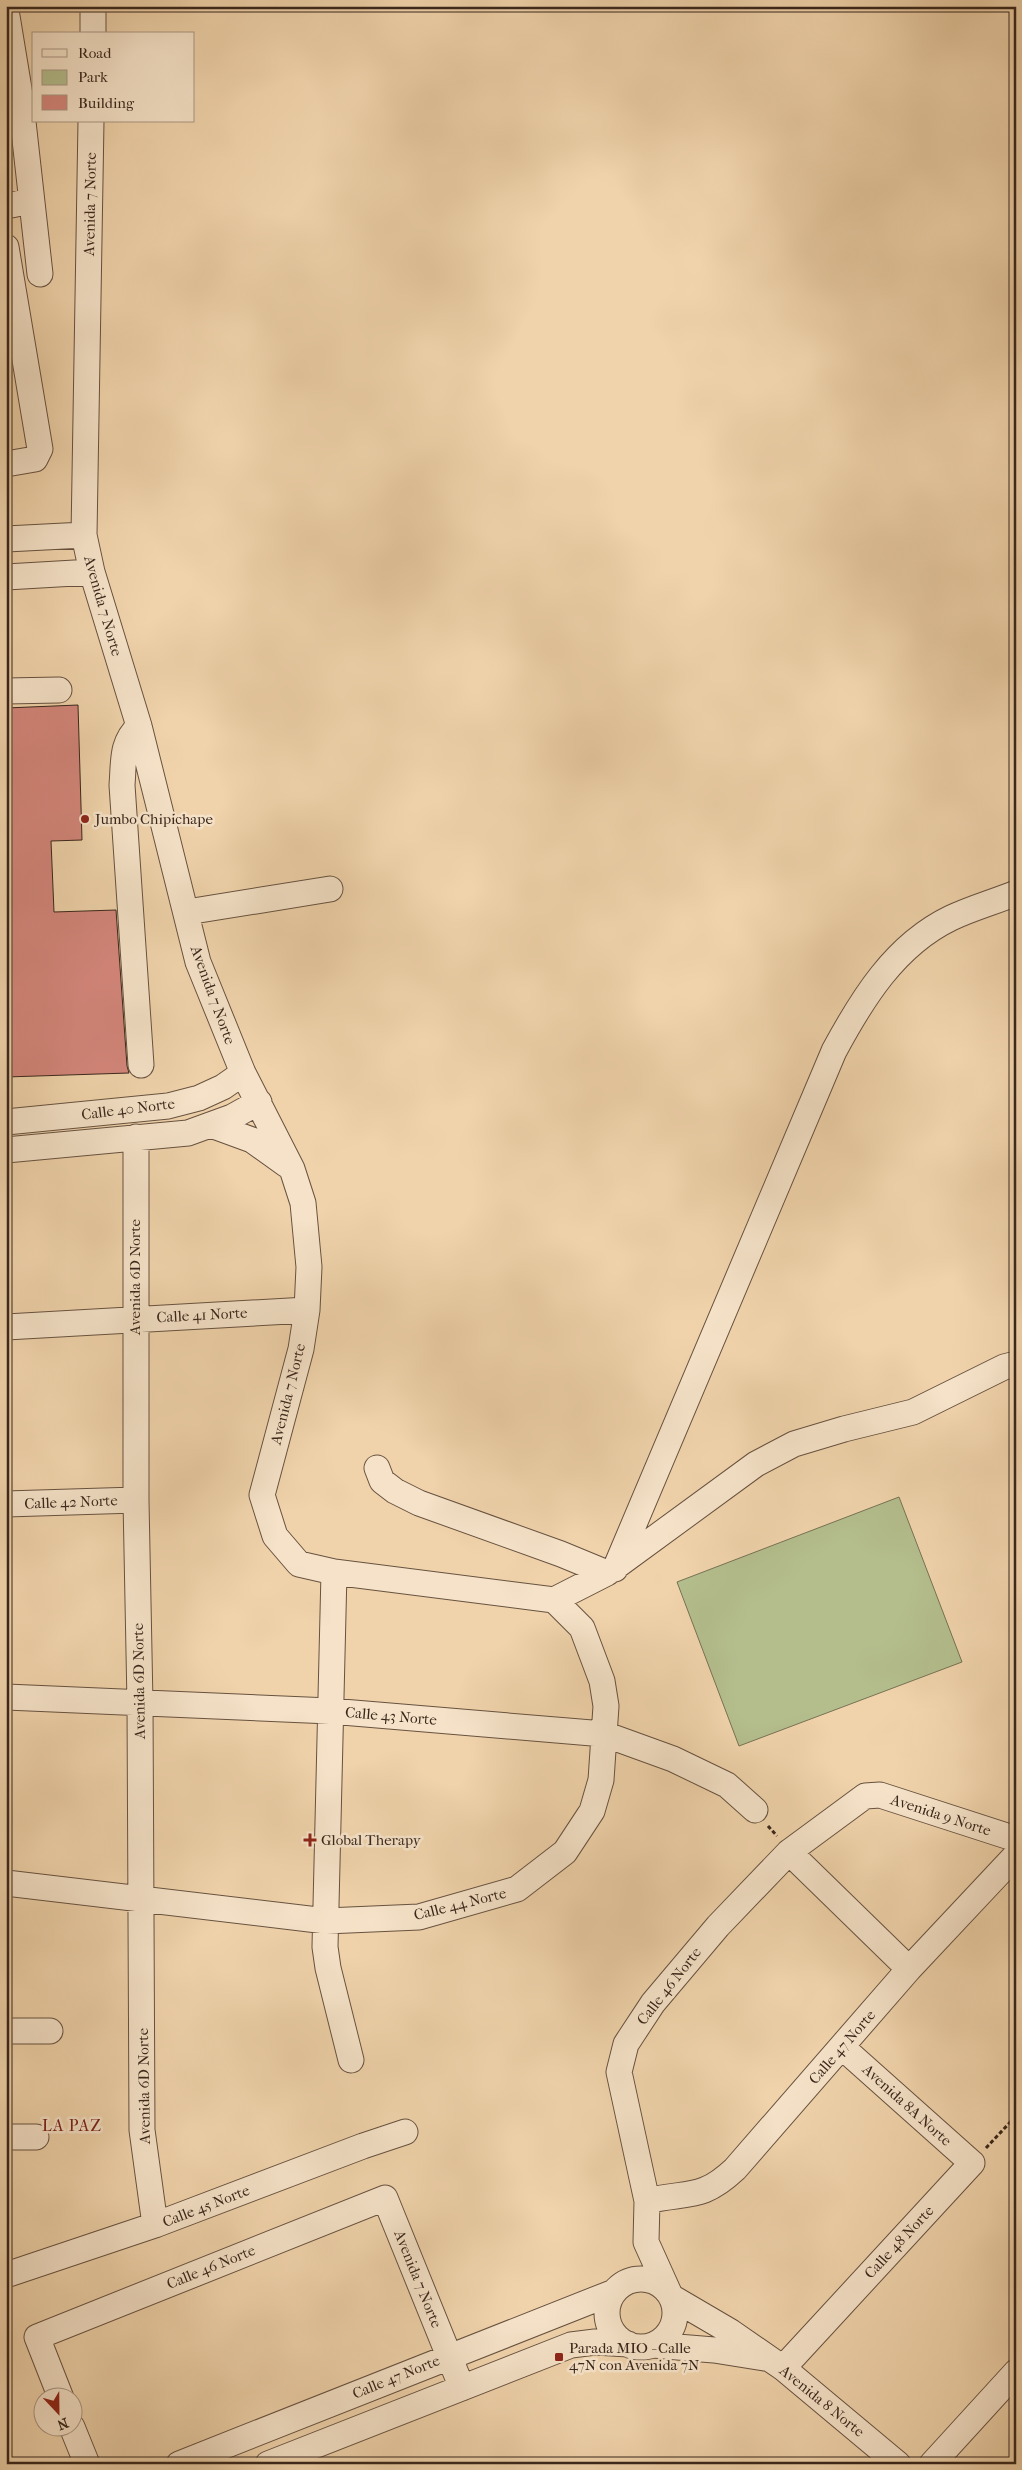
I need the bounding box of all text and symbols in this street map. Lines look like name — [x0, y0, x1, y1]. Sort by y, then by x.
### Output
legend — [32, 32, 195, 122]
text: Road — [78, 44, 112, 62]
text: Park — [78, 68, 108, 86]
text: Building — [78, 94, 135, 112]
street label: Avenida 7 Norte — [80, 151, 100, 257]
street label: Avenida 7 Norte — [80, 553, 126, 659]
place label: Jumbo Chipichape — [94, 810, 213, 828]
marker: Jumbo Chipichape — [79, 813, 91, 825]
street label: Avenida 7 Norte — [186, 942, 239, 1047]
street label: Calle 40 Norte — [80, 1094, 176, 1124]
street label: Avenida 6D Norte — [126, 1218, 144, 1336]
street label: Calle 41 Norte — [156, 1304, 249, 1326]
street label: Avenida 7 Norte — [266, 1341, 309, 1447]
street label: Calle 42 Norte — [24, 1491, 119, 1513]
street label: Avenida 6D Norte — [129, 1622, 149, 1740]
street label: Calle 43 Norte — [344, 1703, 438, 1729]
street label: Avenida 9 Norte — [888, 1790, 994, 1840]
place label: Global Therapy — [321, 1831, 422, 1849]
marker: Global Therapy — [303, 1833, 317, 1847]
street label: Calle 44 Norte — [412, 1884, 509, 1924]
street label: Calle 46 Norte — [633, 1943, 705, 2029]
street label: Calle 47 Norte — [805, 2006, 880, 2088]
street label: Avenida 6D Norte — [134, 2027, 154, 2145]
street label: Avenida 8A Norte — [858, 2060, 956, 2150]
district label: LA PAZ — [42, 2116, 102, 2135]
street label: Calle 45 Norte — [160, 2181, 253, 2231]
street label: Calle 48 Norte — [861, 2201, 938, 2282]
street label: Avenida 7 Norte — [390, 2227, 446, 2331]
street label: Calle 46 Norte — [164, 2241, 258, 2293]
place label: Parada MIO - Calle 47N con Avenida 7N — [569, 2339, 700, 2374]
street label: Calle 47 Norte — [350, 2351, 443, 2403]
marker: Parada MIO - Calle 47N con Avenida 7N — [553, 2351, 565, 2363]
street label: Avenida 8 Norte — [775, 2361, 869, 2441]
north arrow — [32, 2388, 82, 2438]
text: N — [54, 2414, 71, 2434]

